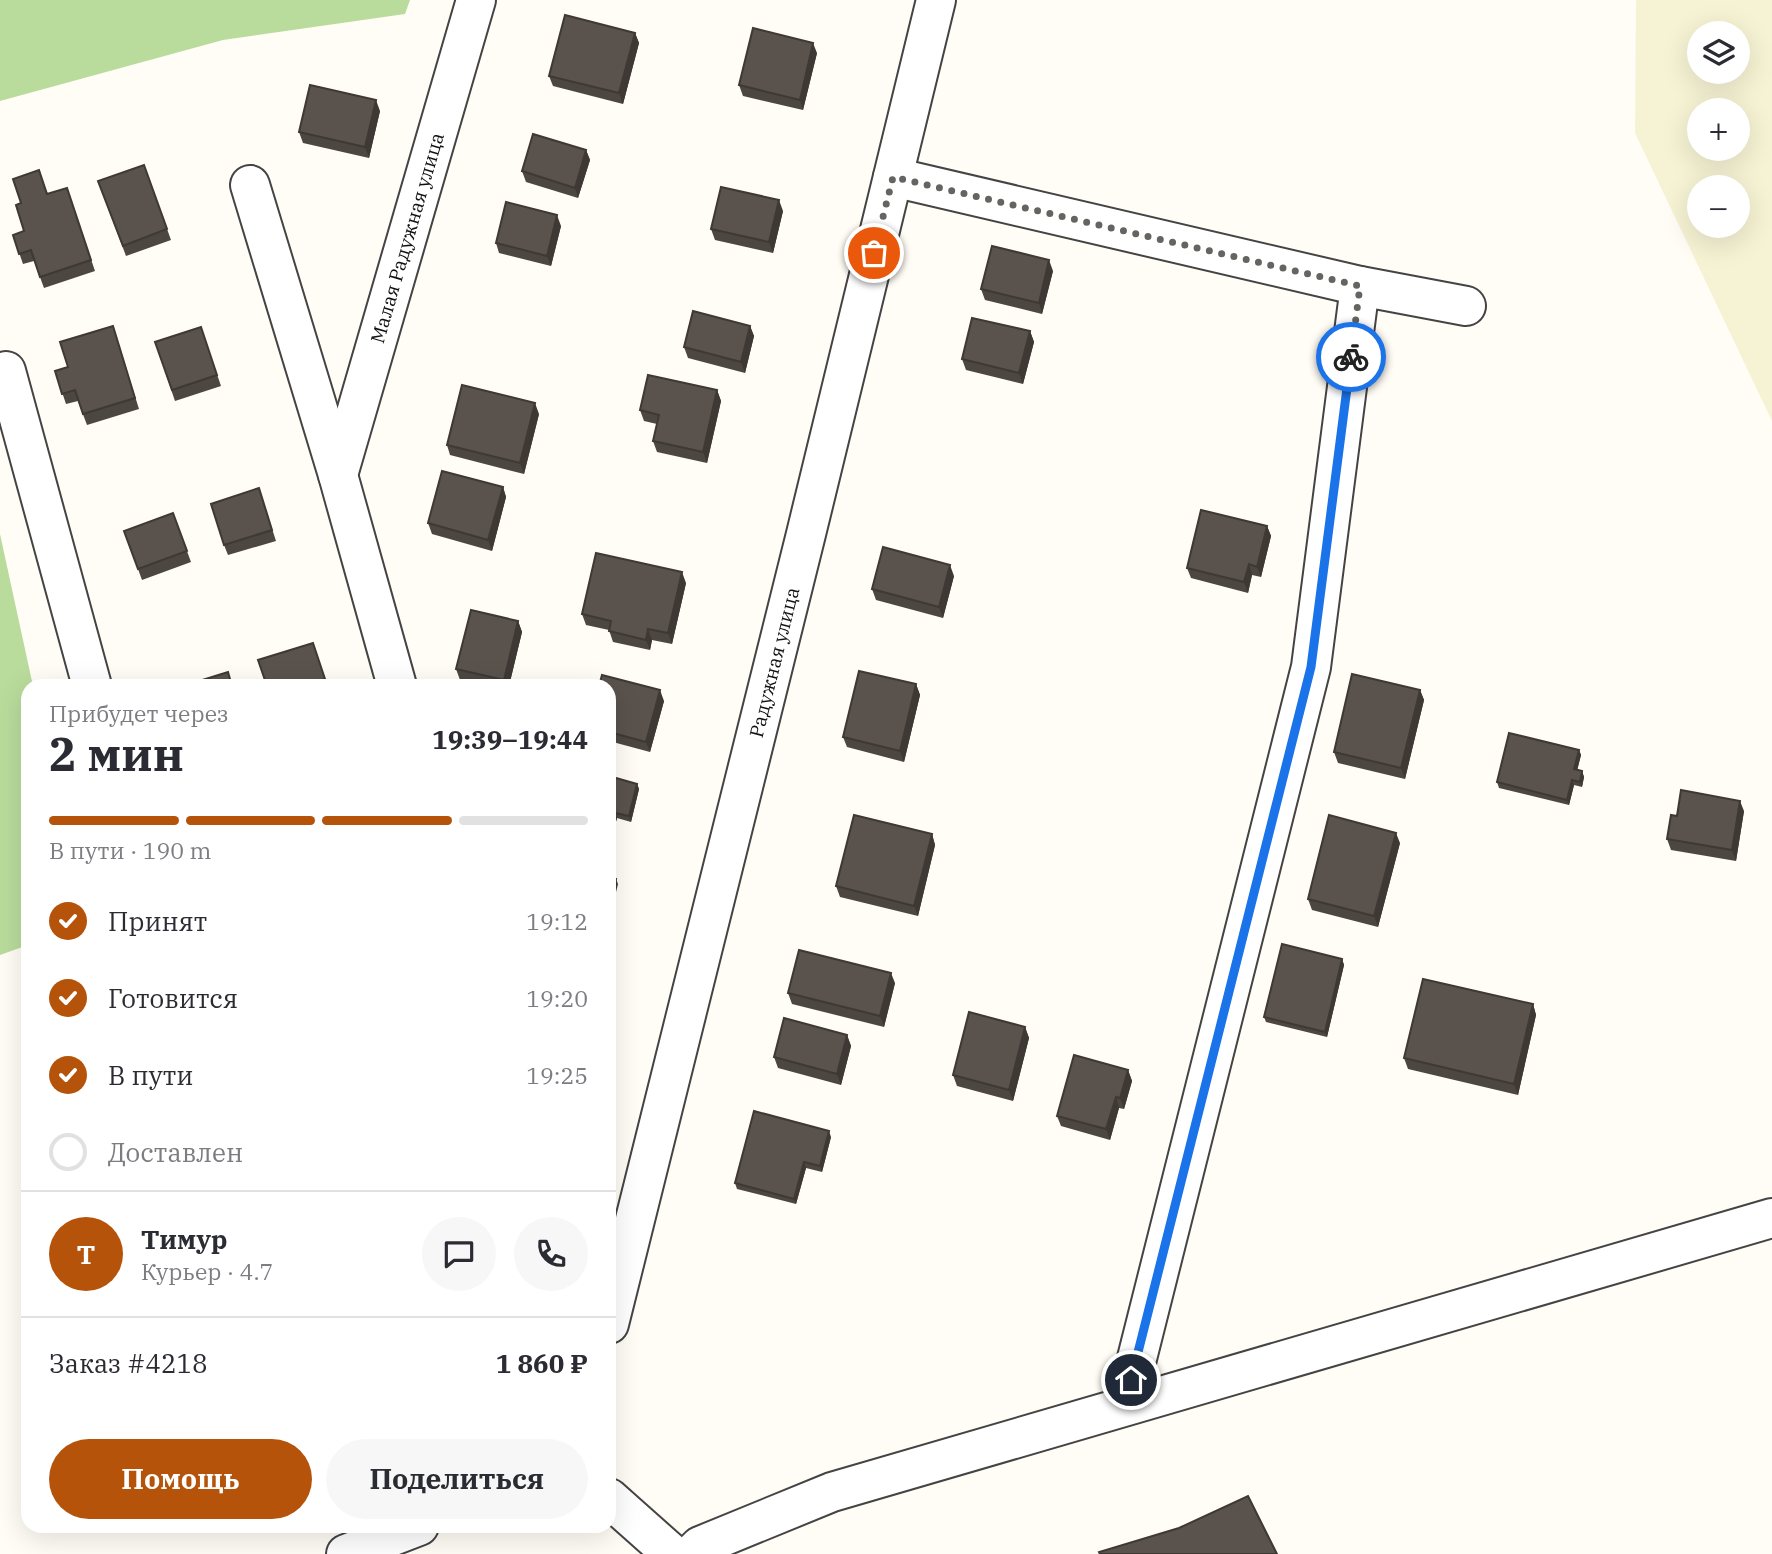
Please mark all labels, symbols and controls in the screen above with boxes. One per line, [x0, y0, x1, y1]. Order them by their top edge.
map controls [1687, 21, 1750, 238]
button: layers [1687, 21, 1750, 84]
button: + [1687, 98, 1750, 161]
street label: Малая Радужная улица [365, 130, 449, 346]
button: − [1687, 175, 1750, 238]
pin [844, 223, 904, 283]
icon: bag [855, 234, 893, 272]
courier [1316, 322, 1386, 392]
icon: bike [1332, 338, 1370, 376]
street label: Радужная улица [744, 585, 804, 740]
text: Прибудет через [49, 698, 229, 728]
text: 19:39–19:44 [432, 722, 588, 756]
text: 2 мин [49, 724, 184, 784]
text: В пути · 190 m [49, 835, 211, 865]
icon: check [49, 902, 87, 940]
text: Принят [108, 904, 207, 938]
text: 19:12 [526, 906, 588, 936]
icon: check [49, 979, 87, 1017]
text: Готовится [108, 981, 238, 1015]
text: 19:20 [526, 983, 588, 1013]
icon: check [49, 1056, 87, 1094]
text: В пути [108, 1058, 193, 1092]
text: 19:25 [526, 1060, 588, 1090]
text: Доставлен [108, 1135, 243, 1169]
button: chat [422, 1217, 496, 1291]
button: phone [514, 1217, 588, 1291]
text: Тимур [141, 1222, 228, 1256]
text: Т [77, 1237, 95, 1271]
text: Курьер · 4.7 [141, 1256, 273, 1286]
text: Заказ #4218 [49, 1346, 208, 1380]
text: 1 860 ₽ [496, 1346, 588, 1380]
pin [1101, 1350, 1161, 1410]
icon: home [1112, 1361, 1150, 1399]
button: Помощь [49, 1439, 312, 1519]
button: Поделиться [326, 1439, 588, 1519]

